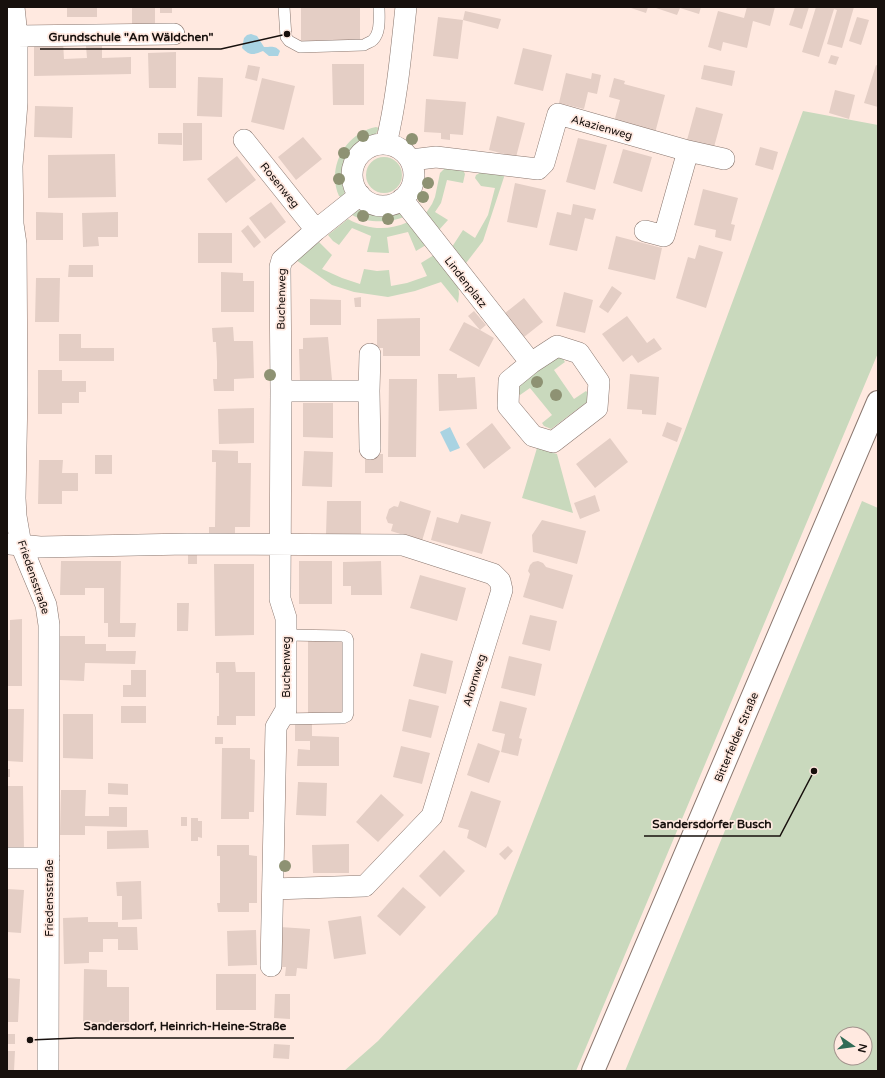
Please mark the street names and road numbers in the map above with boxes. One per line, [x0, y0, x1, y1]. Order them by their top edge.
street label: Akazienweg [570, 113, 634, 142]
street label: Rosenweg [257, 160, 302, 211]
street label: Lindenplatz [442, 254, 490, 311]
street label: Buchenweg [274, 268, 289, 330]
street label: Friedensstraße [15, 538, 52, 616]
street label: Buchenweg [280, 636, 293, 698]
street label: Ahornweg [460, 652, 489, 708]
street label: Bitterfelder Straße [712, 690, 761, 784]
street label: Friedensstraße [43, 859, 56, 937]

